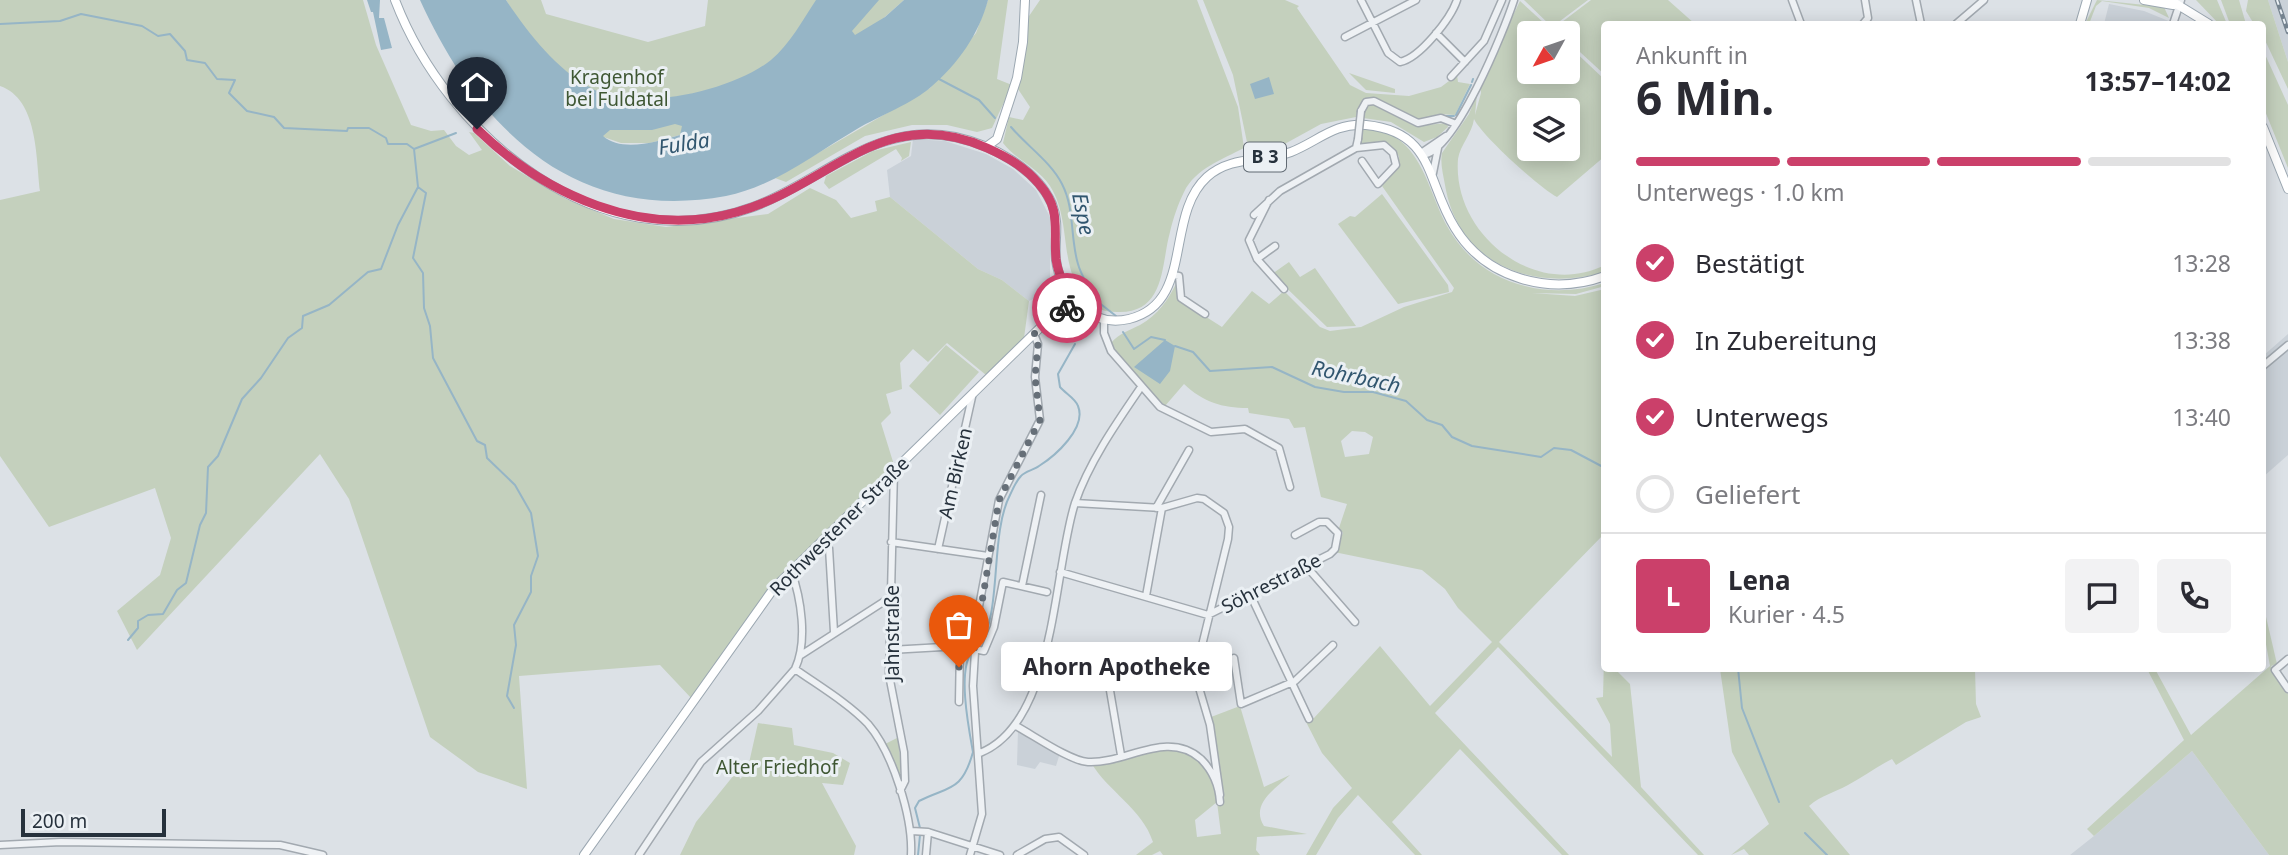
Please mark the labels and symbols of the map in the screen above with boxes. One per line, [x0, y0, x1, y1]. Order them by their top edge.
north arrow [1517, 21, 1580, 84]
pin [447, 57, 507, 129]
park label: Kragenhof bei Fuldatal [565, 64, 669, 112]
water label: Fulda [656, 125, 712, 161]
road number: B 3 [1244, 142, 1286, 172]
water label: Espe [1066, 190, 1102, 237]
courier [1032, 273, 1102, 343]
water label: Rohrbach [1309, 353, 1403, 399]
street label: Am Birken [932, 425, 978, 521]
street label: Rothwestener Straße [763, 450, 915, 602]
street label: Söhrestraße [1217, 547, 1325, 619]
street label: Jahnstraße [879, 585, 905, 683]
pin [929, 595, 989, 667]
callout: Ahorn Apotheke [1001, 642, 1232, 692]
park label: Alter Friedhof [716, 754, 840, 780]
scale bar [21, 806, 166, 838]

